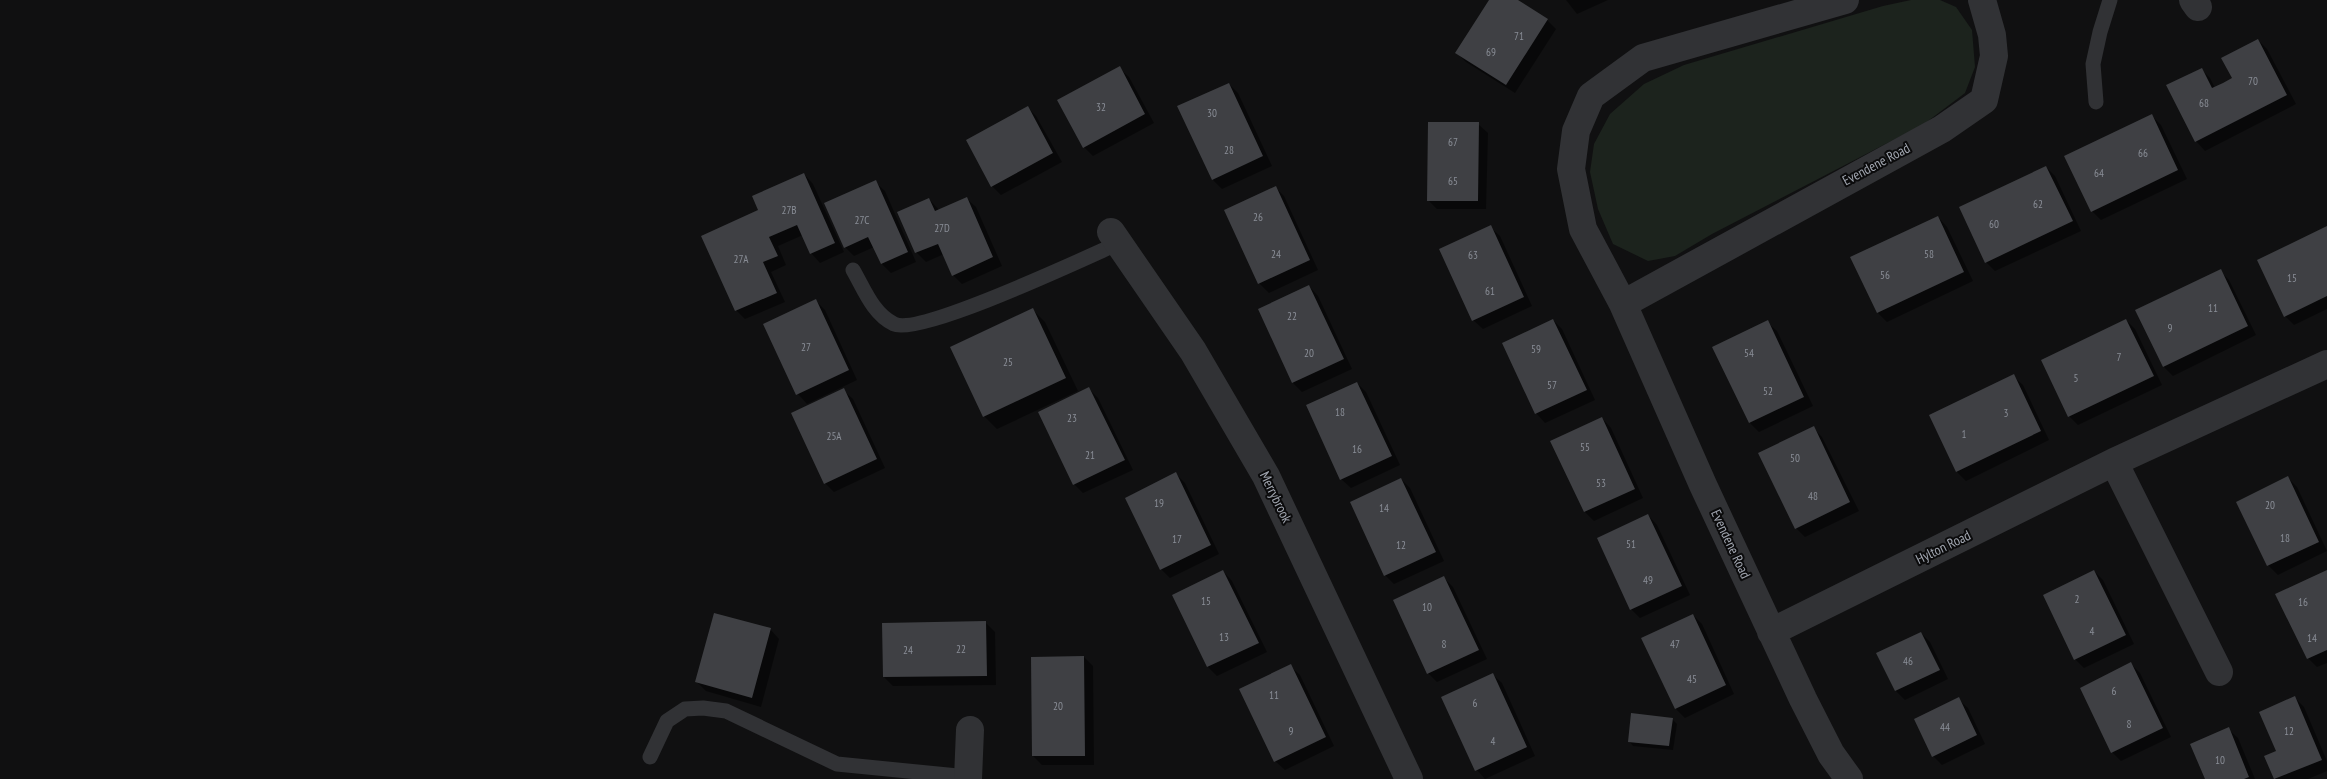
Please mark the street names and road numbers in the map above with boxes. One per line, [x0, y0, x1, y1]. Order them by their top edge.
street label: Evendene Road [1839, 139, 1913, 189]
street label: Merrybrook [1256, 468, 1296, 526]
street label: Evendene Road [1707, 507, 1755, 581]
street label: Hylton Road [1913, 526, 1973, 568]

